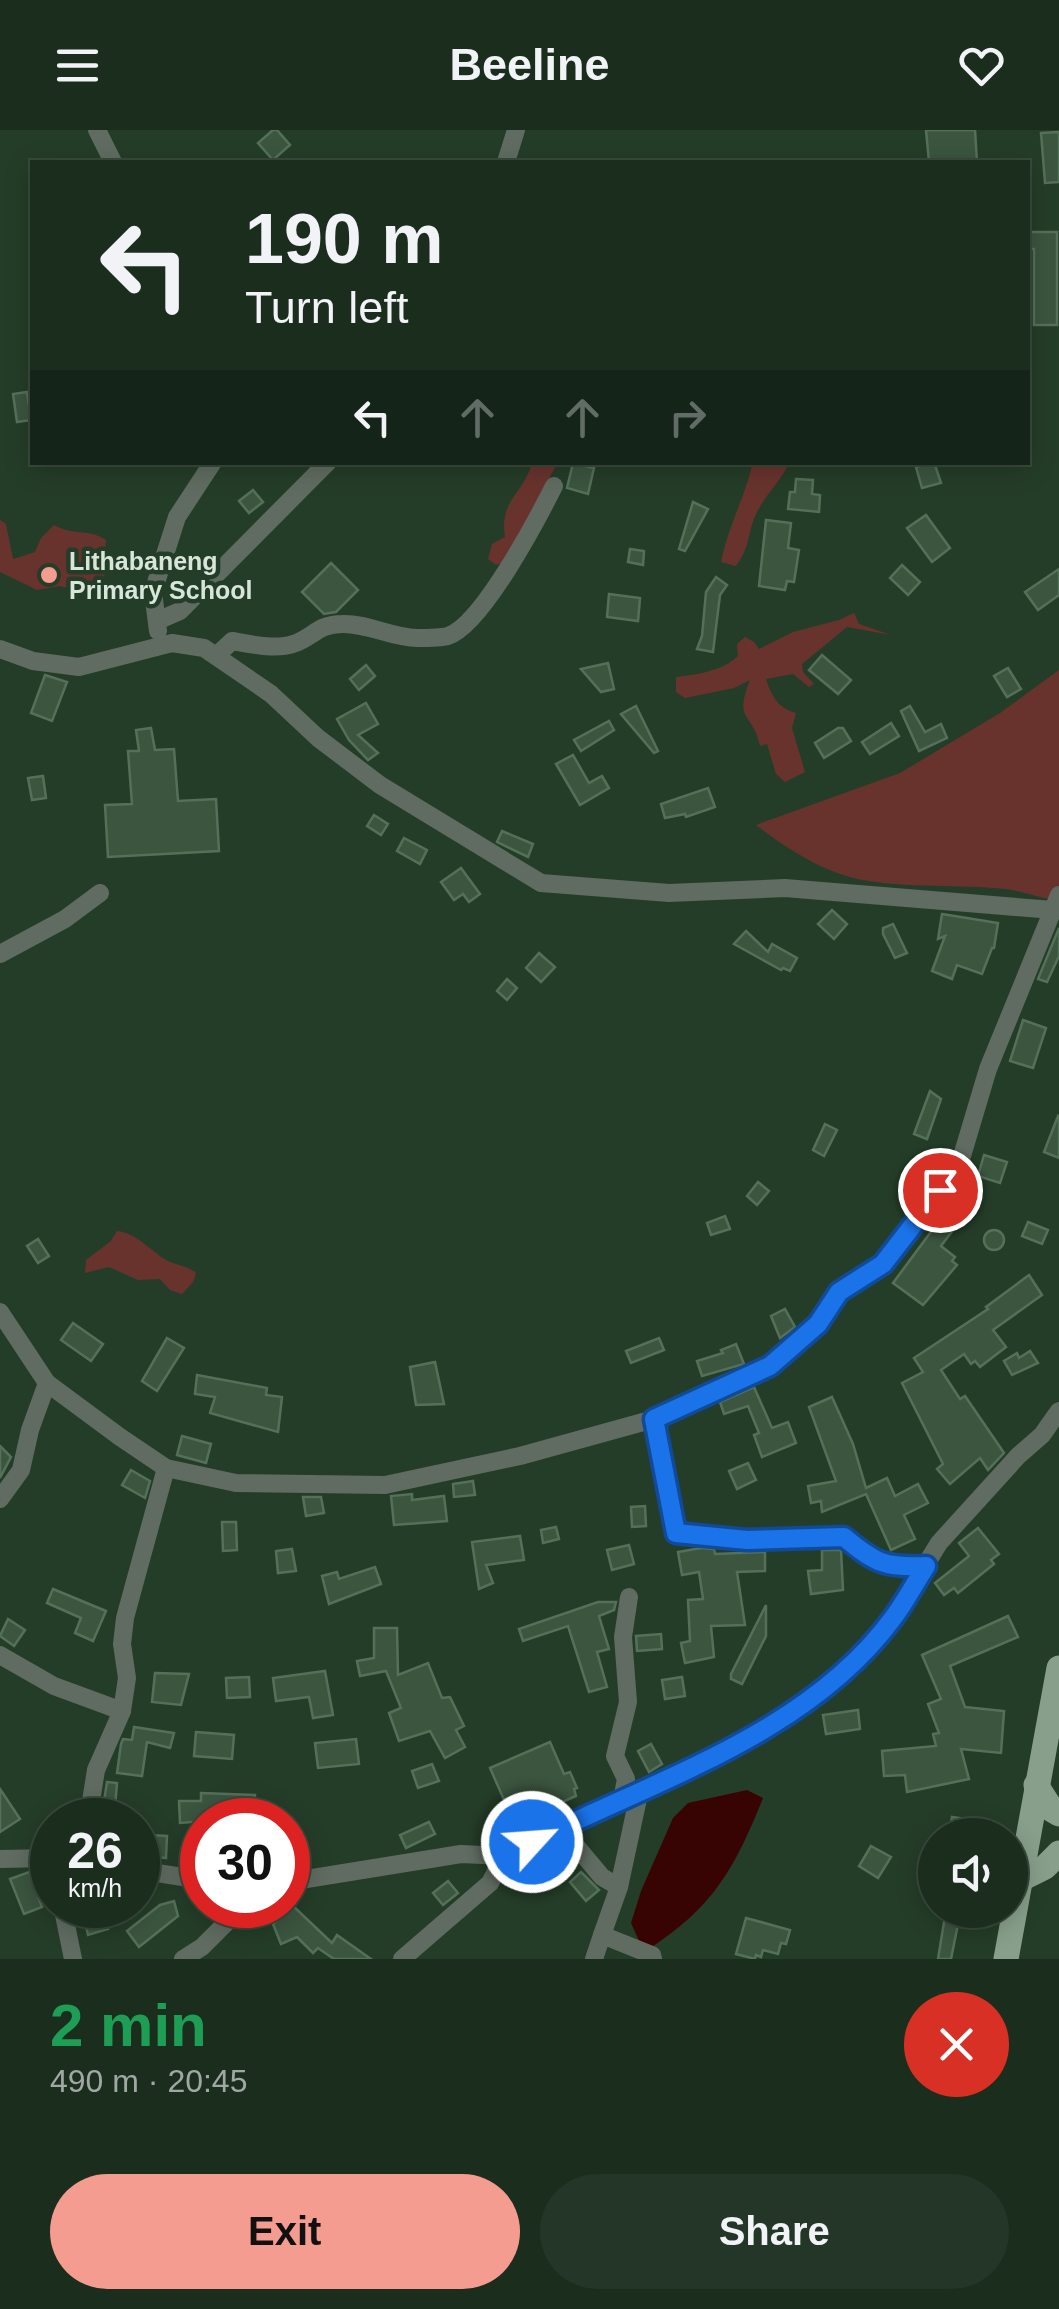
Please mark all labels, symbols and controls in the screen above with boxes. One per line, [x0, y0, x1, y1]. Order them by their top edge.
icon: menu [50, 38, 105, 93]
icon: heart [954, 38, 1009, 93]
text: Beeline [449, 39, 610, 90]
icon: left [80, 200, 210, 330]
text: 190 m [245, 200, 443, 278]
text: Turn left [245, 282, 408, 333]
icon: left [345, 390, 400, 445]
icon: ahead [450, 390, 505, 445]
icon: ahead [555, 390, 610, 445]
icon: right [660, 390, 715, 445]
place label: Lithabaneng Primary School [69, 547, 252, 604]
marker: Lithabaneng Primary School [38, 564, 60, 586]
pin [898, 1148, 983, 1233]
icon: arrive [913, 1163, 968, 1218]
position arrow [480, 1790, 584, 1894]
speed limit sign: 30 [180, 1798, 310, 1928]
map controls [918, 1818, 1028, 1928]
button: sound [918, 1818, 1028, 1928]
text: 26 [67, 1823, 123, 1879]
text: km/h [68, 1874, 122, 1902]
text: 2 min [50, 1992, 207, 2059]
button: close [904, 1992, 1009, 2097]
text: 490 m · 20:45 [50, 2063, 247, 2099]
button: Exit [50, 2174, 520, 2289]
button: Share [540, 2174, 1009, 2289]

